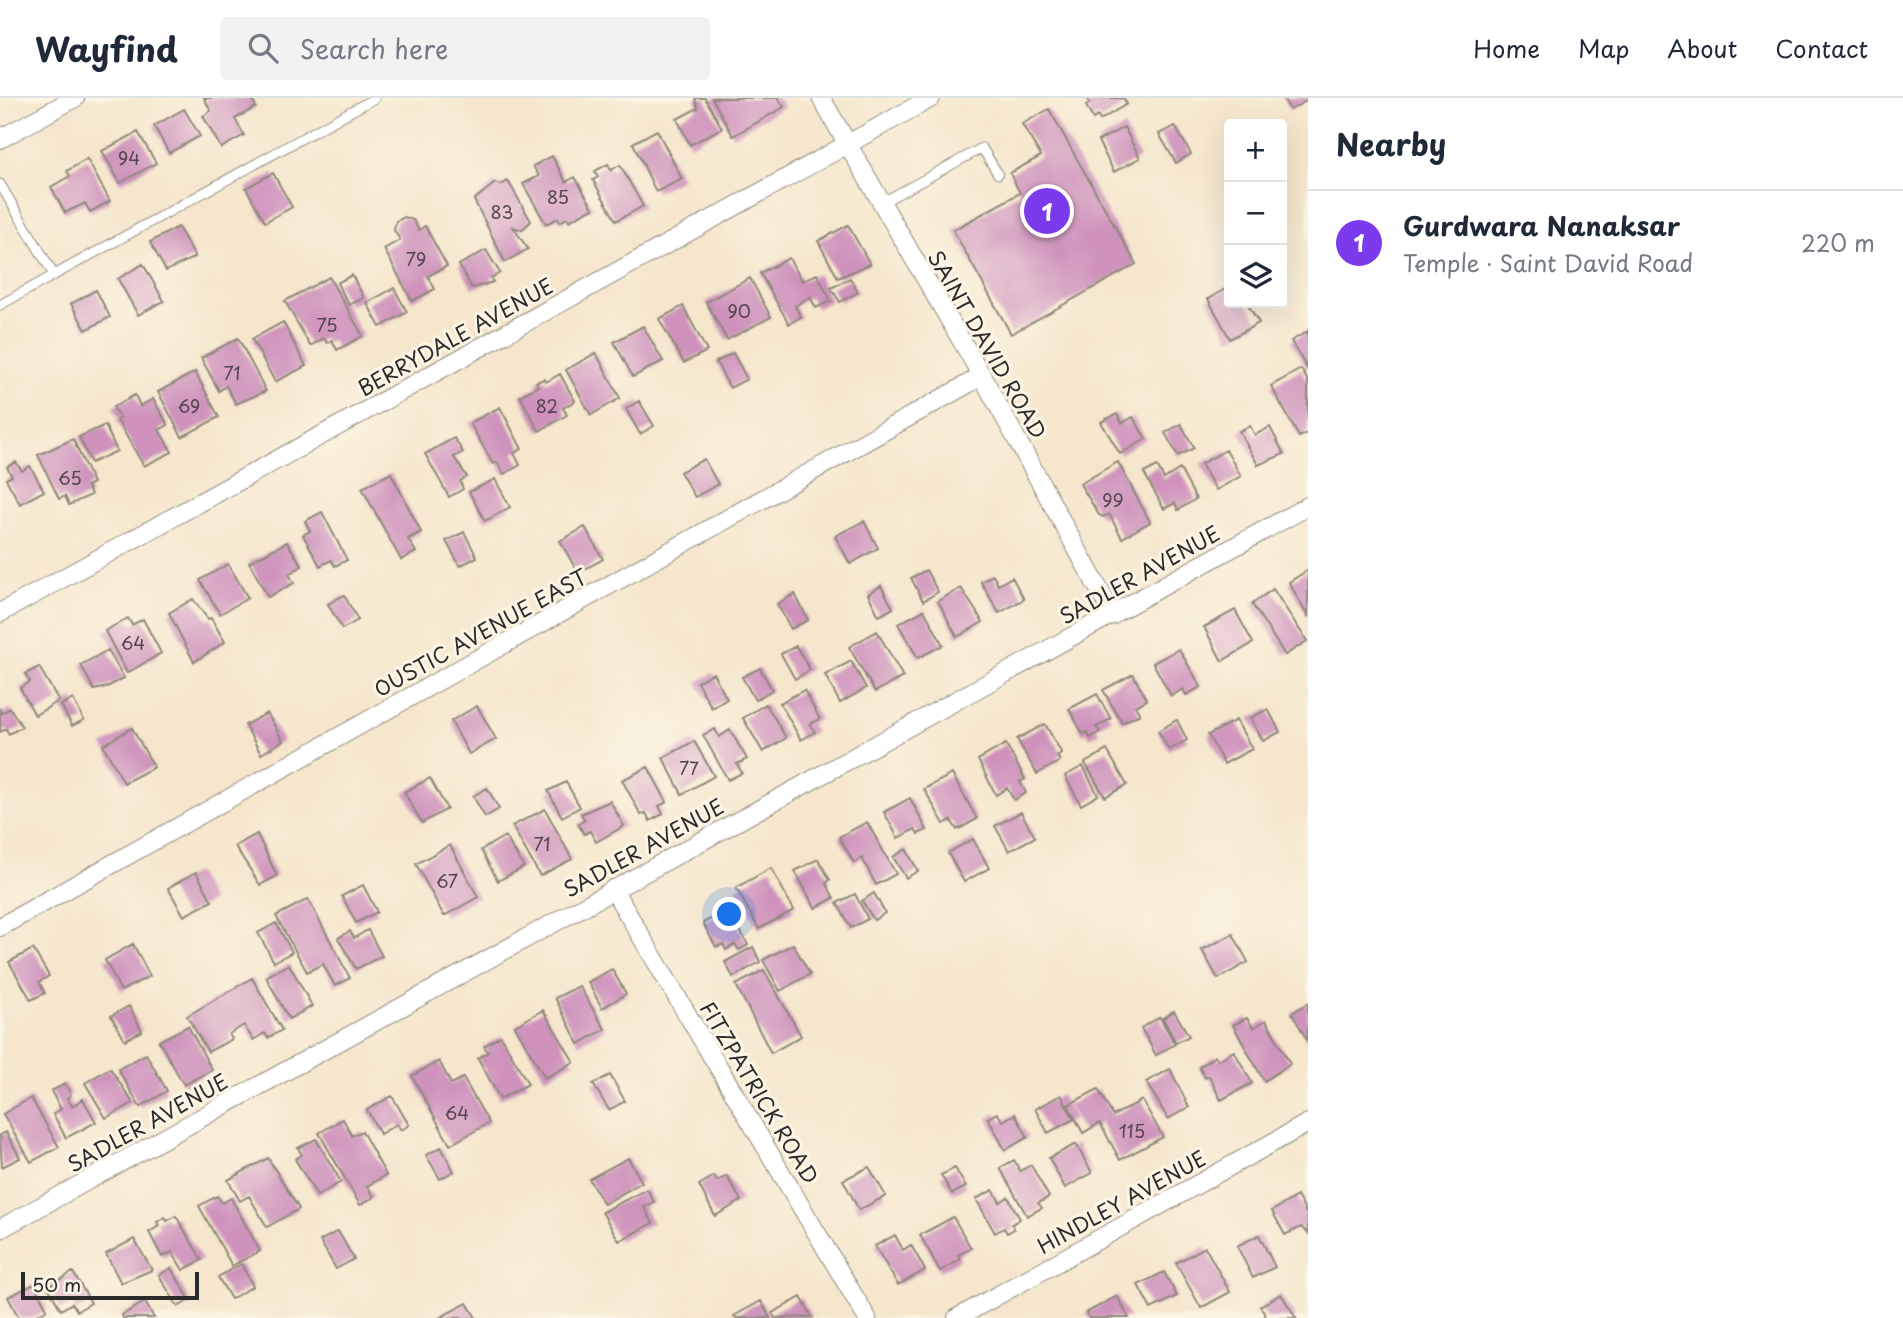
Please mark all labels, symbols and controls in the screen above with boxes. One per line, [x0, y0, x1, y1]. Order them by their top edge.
search box [220, 17, 710, 80]
text: Wayfind [35, 23, 178, 73]
icon: search [244, 29, 282, 67]
text: Search here [300, 29, 448, 68]
text: Home [1473, 30, 1540, 66]
text: Map [1578, 30, 1629, 66]
text: About [1667, 30, 1737, 66]
text: Contact [1775, 30, 1868, 66]
map controls [1224, 119, 1287, 308]
button: + [1224, 119, 1287, 182]
text: Nearby [1336, 121, 1446, 166]
house number: 94 [118, 144, 140, 171]
button: − [1224, 182, 1287, 245]
house number: 85 [547, 183, 569, 210]
pin: 1 [1024, 185, 1070, 237]
house number: 83 [491, 198, 513, 225]
text: Gurdwara Nanaksar [1403, 206, 1680, 245]
text: 1 [1354, 225, 1365, 260]
text: 220 m [1801, 225, 1875, 260]
street label: SAINT DAVID ROAD [921, 244, 1055, 444]
house number: 79 [406, 245, 426, 272]
button: layers [1224, 245, 1287, 308]
text: Temple · Saint David Road [1403, 245, 1693, 280]
street label: BERRYDALE AVENUE [351, 269, 559, 403]
house number: 90 [727, 297, 751, 324]
house number: 75 [317, 311, 338, 338]
house number: 71 [224, 359, 240, 386]
house number: 69 [178, 392, 200, 419]
house number: 82 [536, 392, 558, 419]
house number: 65 [58, 464, 82, 491]
house number: 99 [1102, 486, 1124, 513]
street label: SADLER AVENUE [1053, 517, 1225, 631]
street label: OUSTIC AVENUE EAST [367, 560, 593, 704]
house number: 64 [121, 629, 145, 656]
house number: 77 [679, 754, 699, 781]
street label: SADLER AVENUE [557, 790, 729, 904]
house number: 71 [534, 830, 550, 857]
house number: 67 [436, 867, 458, 894]
your location [712, 897, 746, 931]
street label: FITZPATRICK ROAD [693, 995, 827, 1189]
street label: SADLER AVENUE [61, 1065, 233, 1179]
house number: 64 [445, 1099, 469, 1126]
house number: 115 [1119, 1117, 1145, 1144]
street label: HINDLEY AVENUE [1031, 1141, 1211, 1261]
scale bar [21, 1269, 200, 1301]
text: 50 m [32, 1270, 81, 1298]

